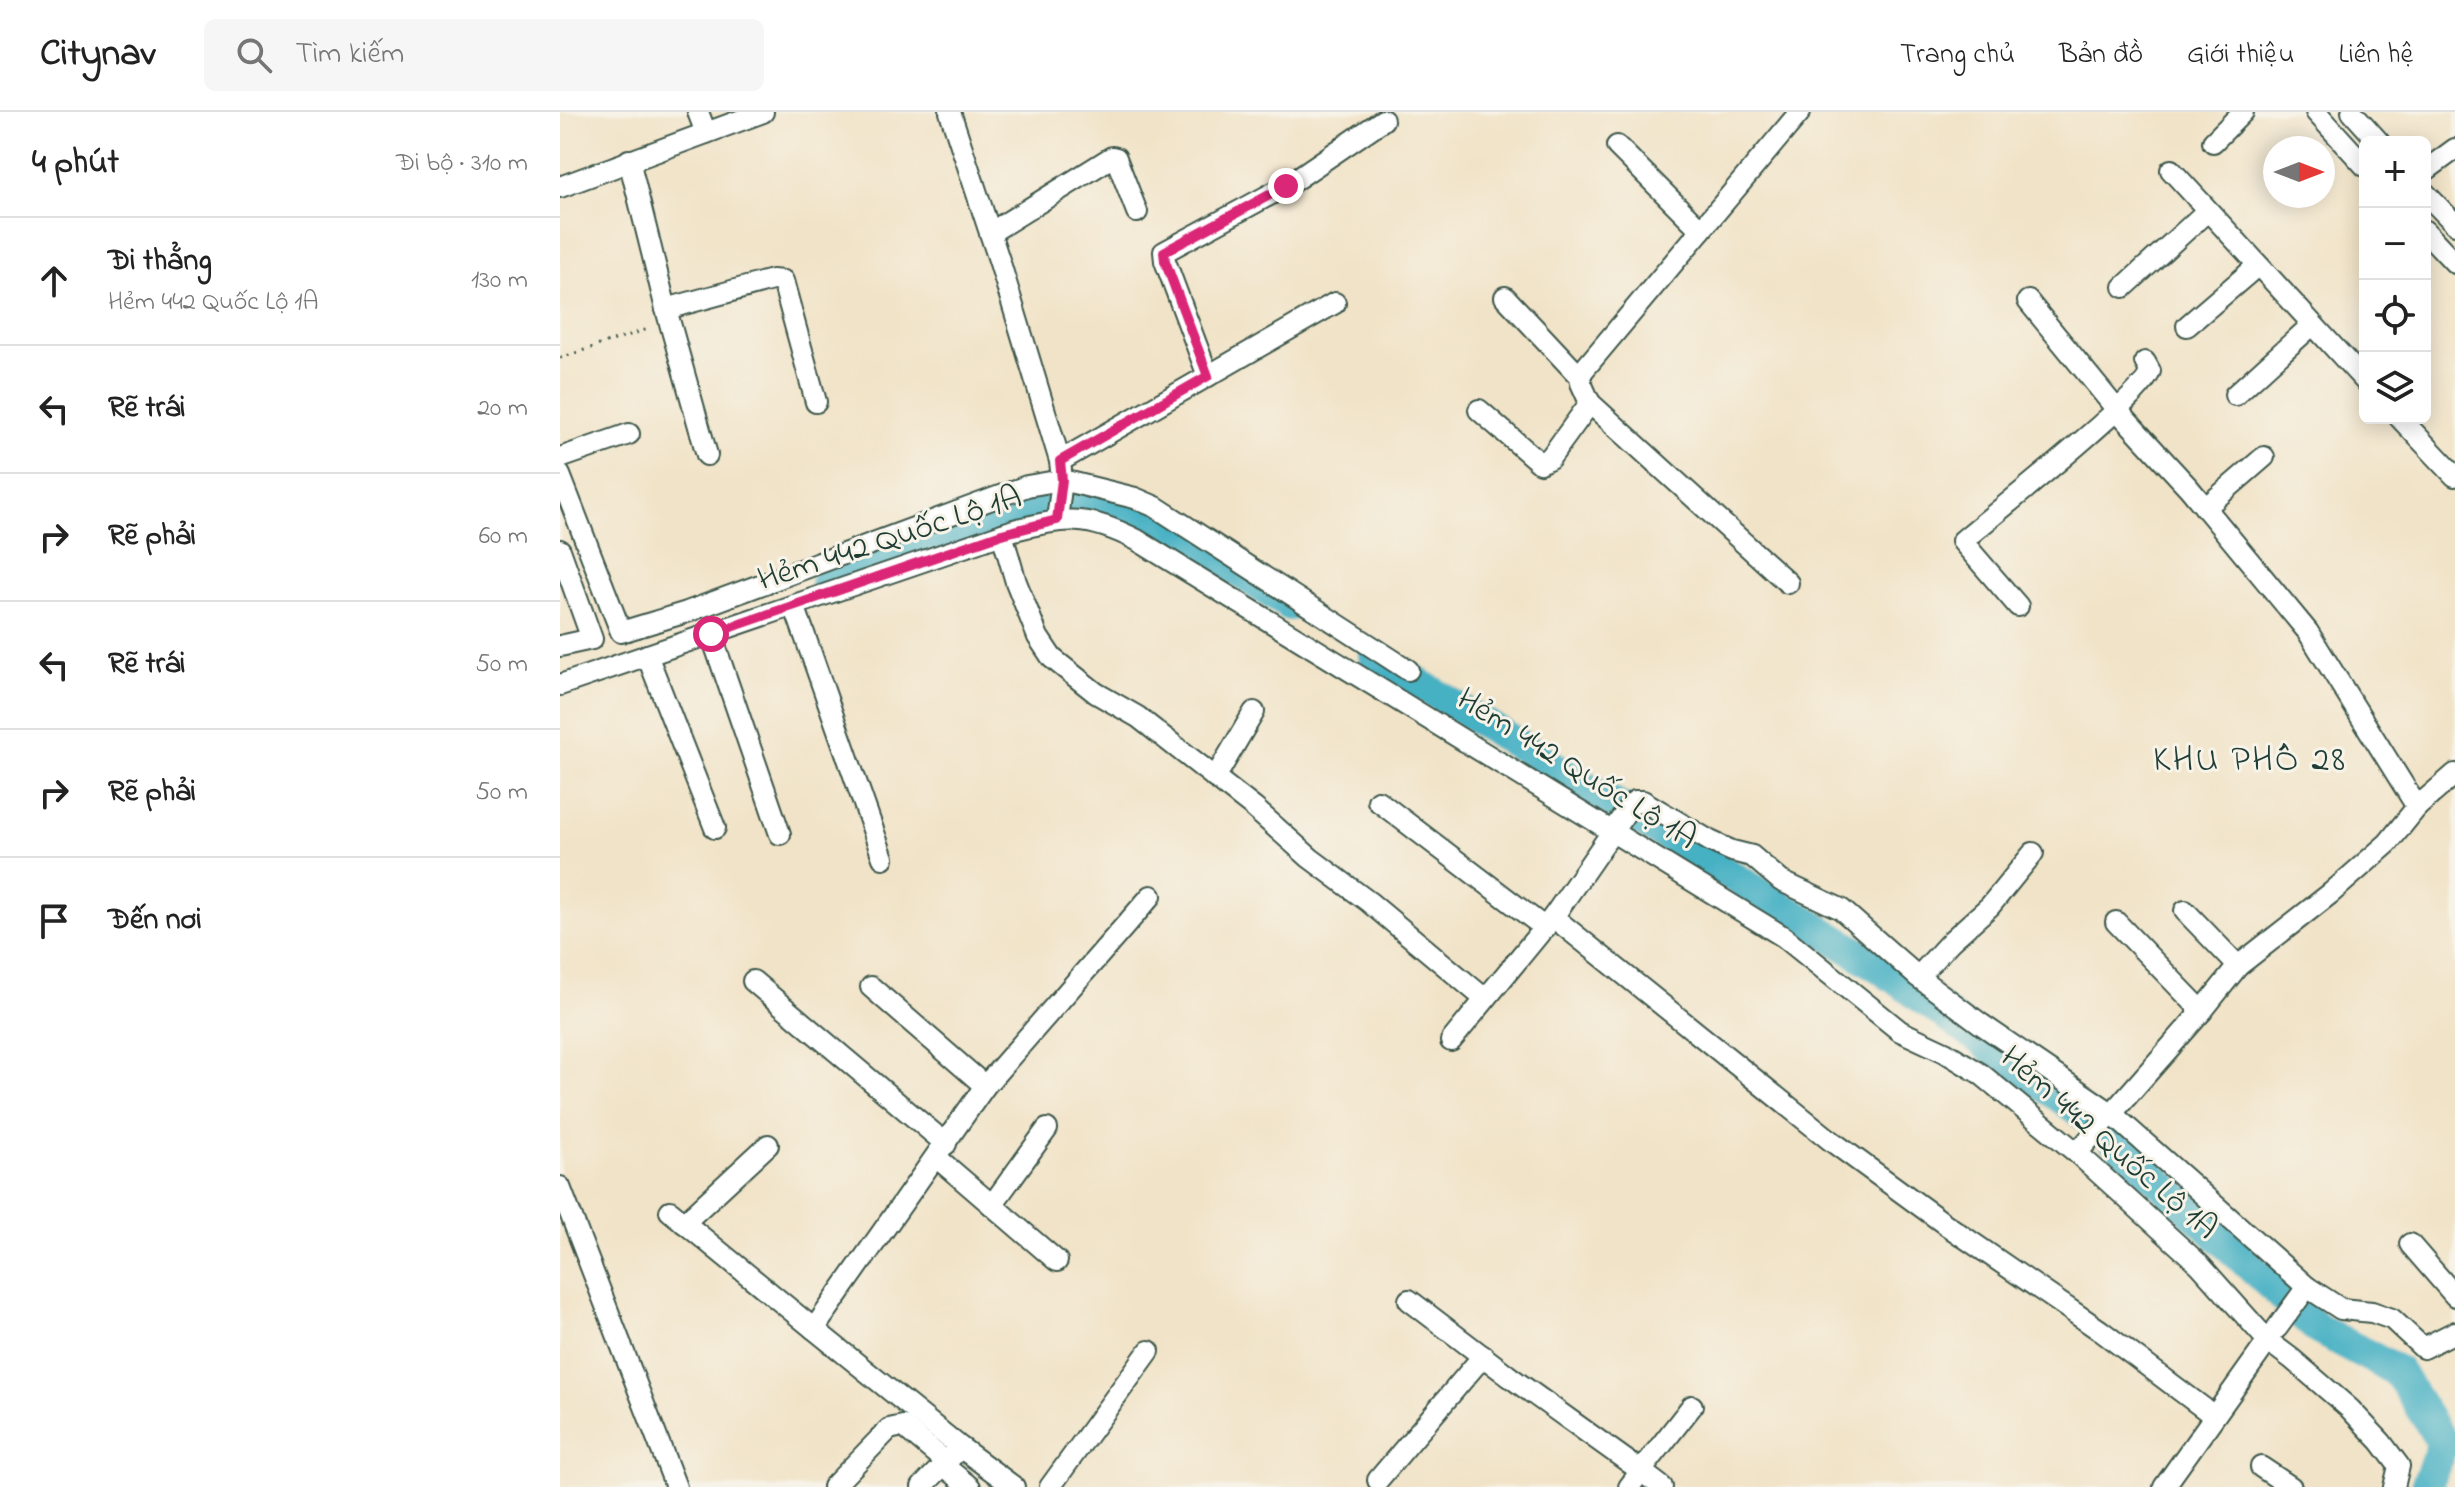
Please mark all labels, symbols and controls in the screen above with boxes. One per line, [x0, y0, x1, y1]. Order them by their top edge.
search box [204, 19, 764, 91]
text: Citynav [40, 27, 156, 83]
icon: search [232, 33, 276, 77]
text: Tìm kiếm [296, 33, 404, 77]
text: Trang chủ [1900, 35, 2015, 76]
text: Bản đồ [2059, 35, 2143, 76]
text: Giới thiệu [2187, 35, 2294, 76]
text: Liên hệ [2338, 35, 2415, 76]
north arrow [2263, 136, 2335, 208]
map controls [2359, 136, 2431, 424]
button: + [2359, 136, 2431, 208]
text: 4 phút [32, 139, 119, 189]
text: Đi bộ · 310 m [396, 145, 528, 183]
route end [1268, 168, 1304, 204]
button: − [2359, 208, 2431, 280]
text: Đi thẳng [108, 240, 212, 284]
icon: ahead [32, 259, 76, 303]
text: 130 m [471, 262, 528, 300]
button: locate [2359, 280, 2431, 352]
text: Hẻm 442 Quốc Lộ 1A [108, 284, 318, 322]
button: layers [2359, 352, 2431, 424]
icon: left [32, 387, 76, 431]
text: Rẽ trái [108, 387, 186, 431]
text: 20 m [477, 390, 528, 428]
street label: Hẻm 442 Quốc Lộ 1A [751, 474, 1029, 606]
icon: right [32, 515, 76, 559]
text: Rẽ phải [108, 515, 196, 559]
text: 60 m [479, 518, 528, 556]
route start [693, 616, 729, 652]
icon: left [32, 643, 76, 687]
text: Rẽ trái [108, 643, 186, 687]
text: 50 m [475, 646, 528, 684]
street label: Hẻm 442 Quốc Lộ 1A [1446, 676, 1706, 864]
district label: KHU PHỐ 28 [2153, 735, 2347, 788]
icon: right [32, 771, 76, 815]
text: Rẽ phải [108, 771, 196, 815]
text: 50 m [475, 774, 528, 812]
icon: arrive [32, 899, 76, 943]
text: Đến nơi [108, 899, 202, 943]
street label: Hẻm 442 Quốc Lộ 1A [1988, 1035, 2228, 1253]

